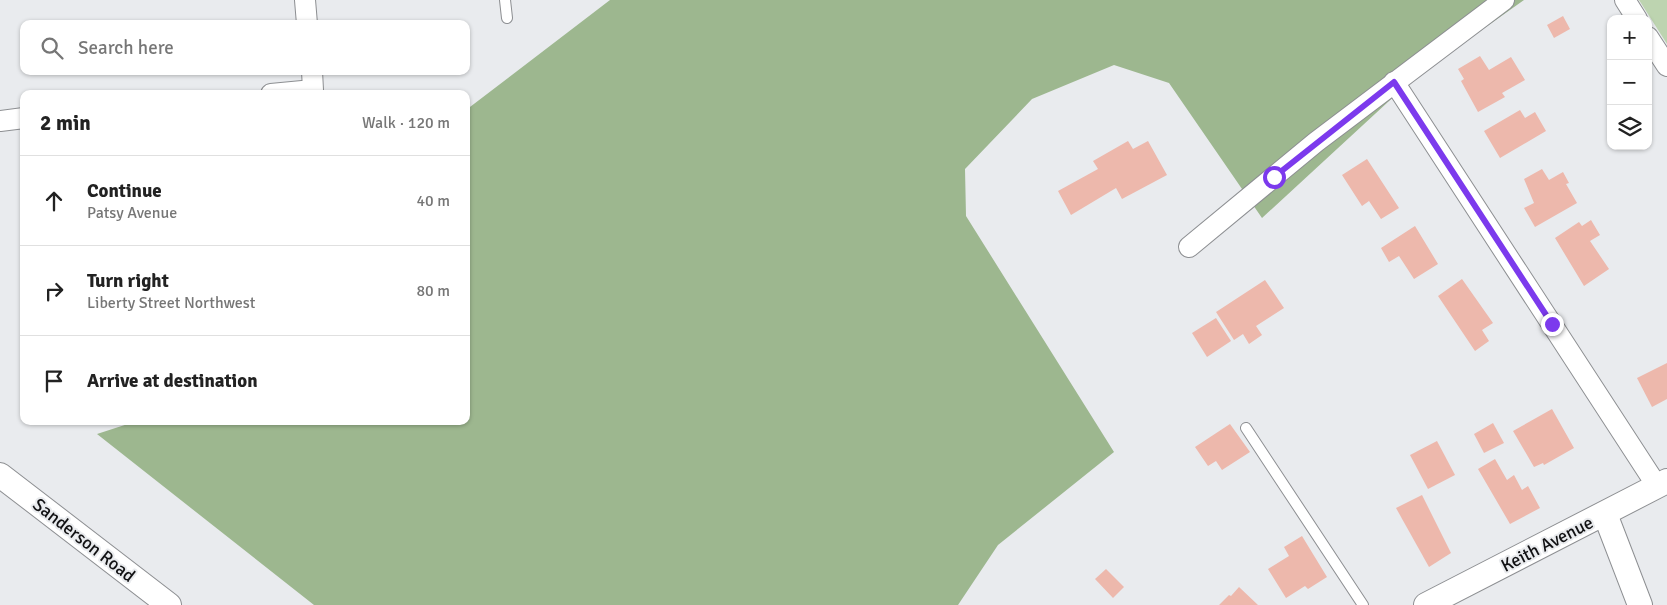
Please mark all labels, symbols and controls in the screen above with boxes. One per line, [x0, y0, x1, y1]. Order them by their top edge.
map controls [1607, 15, 1652, 150]
button: + [1607, 15, 1652, 60]
search box [20, 20, 470, 75]
icon: search [38, 34, 66, 62]
text: Search here [78, 36, 174, 60]
button: − [1607, 60, 1652, 105]
button: layers [1607, 105, 1652, 150]
text: 2 min [40, 110, 91, 136]
text: Walk · 120 m [362, 113, 450, 133]
route start [1263, 166, 1286, 189]
text: Continue [87, 179, 162, 203]
icon: ahead [40, 187, 68, 215]
text: 40 m [416, 191, 450, 211]
text: Patsy Avenue [87, 203, 177, 223]
text: Turn right [87, 269, 169, 293]
icon: right [40, 277, 68, 305]
text: 80 m [416, 281, 450, 301]
text: Liberty Street Northwest [87, 293, 255, 313]
route end [1541, 313, 1564, 336]
icon: arrive [40, 367, 68, 395]
text: Arrive at destination [87, 369, 258, 393]
street label: Sanderson Road [29, 493, 139, 587]
street label: Keith Avenue [1497, 511, 1597, 577]

